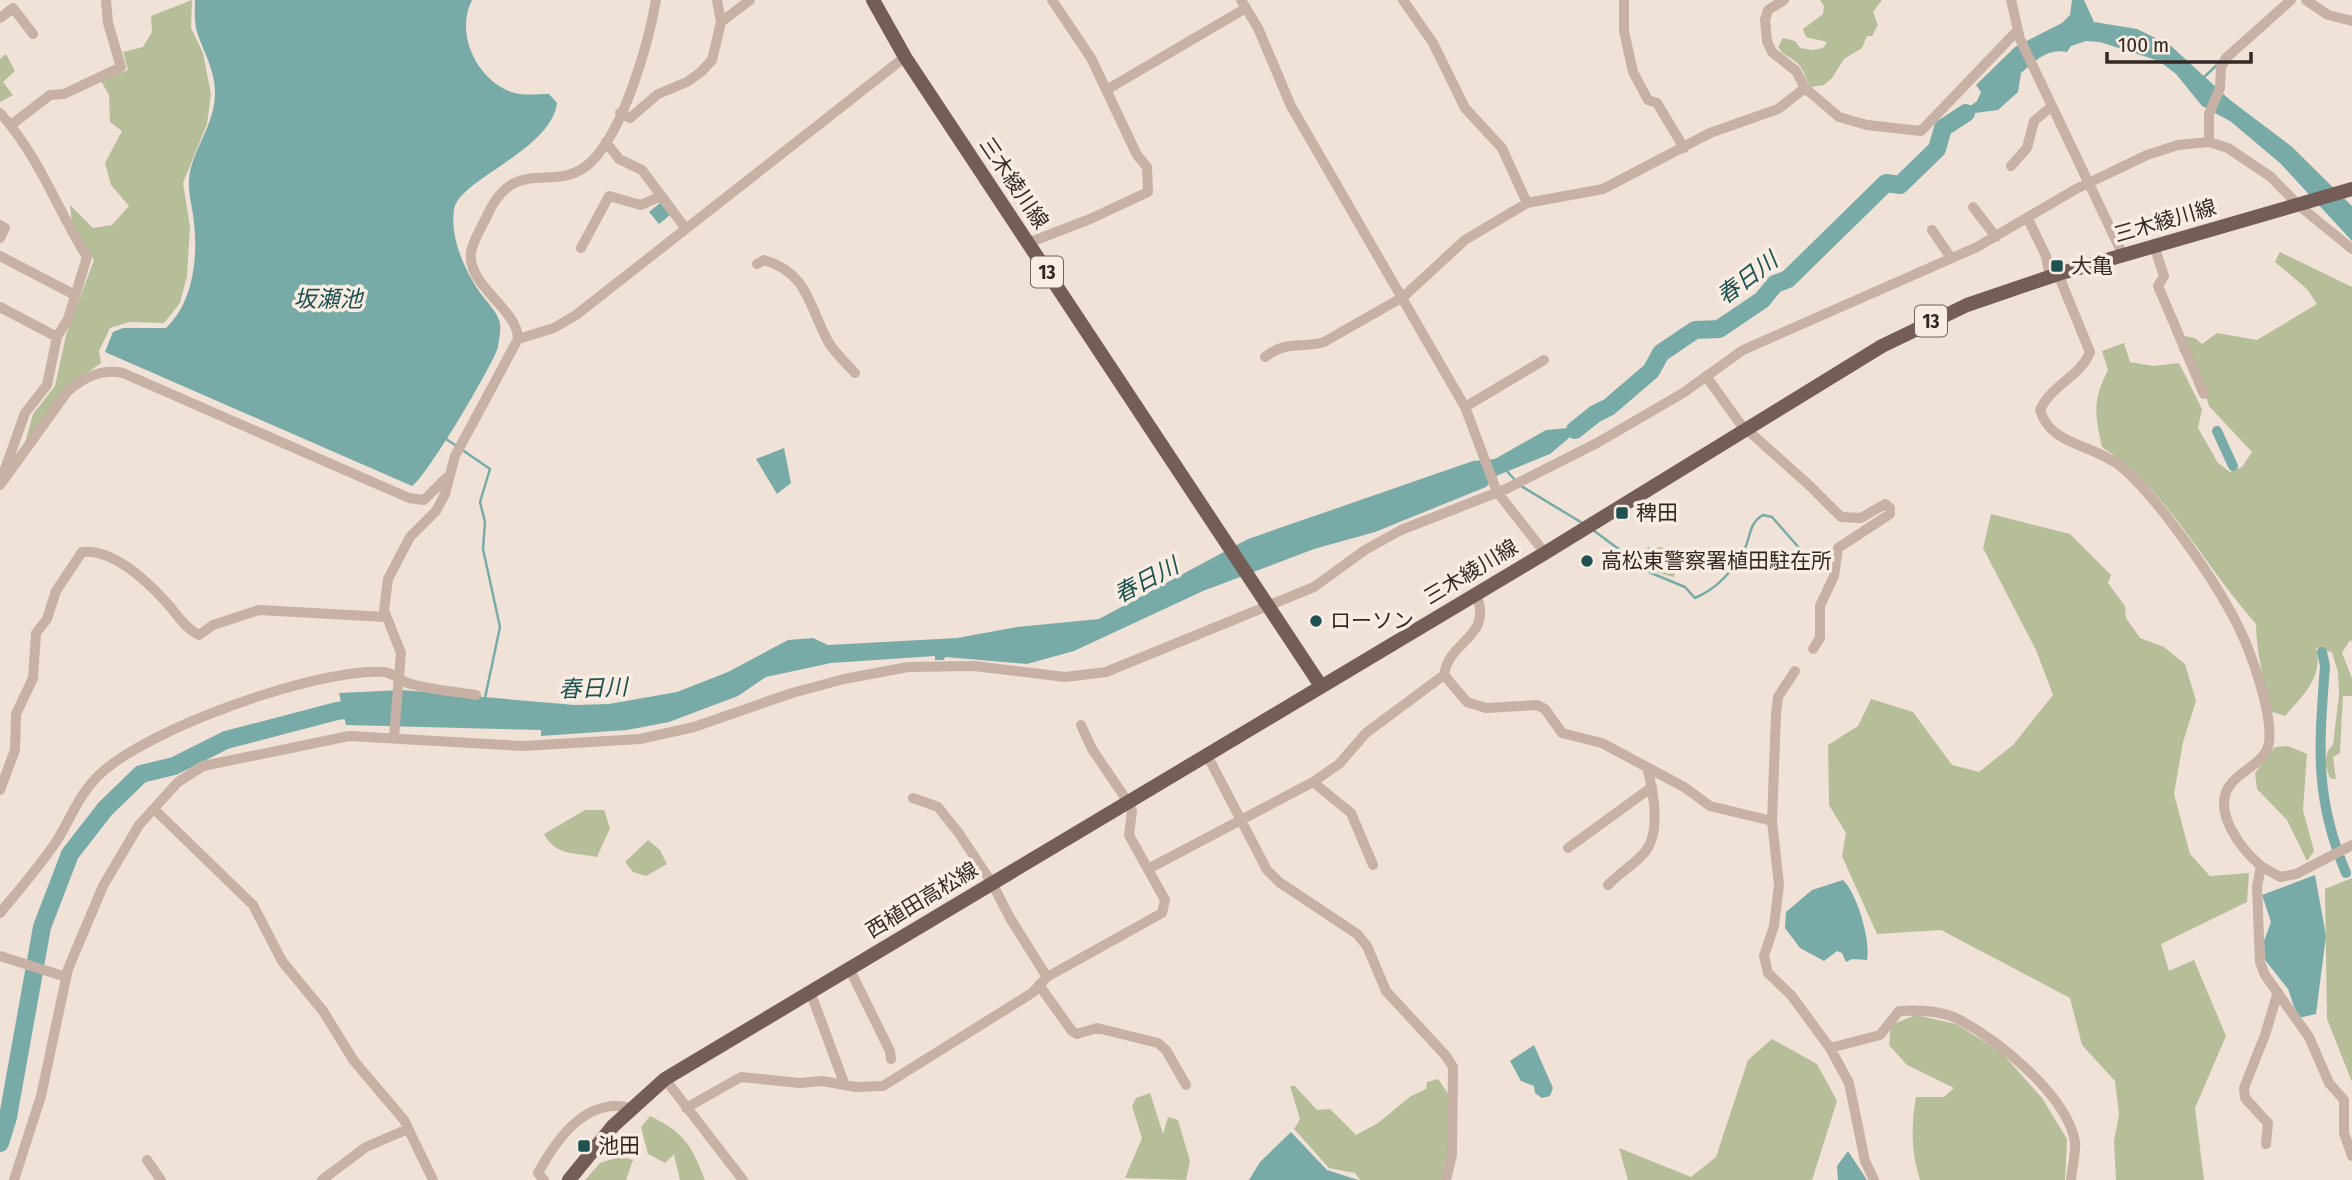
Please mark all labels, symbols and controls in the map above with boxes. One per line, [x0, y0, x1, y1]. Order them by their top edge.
scale bar [2107, 21, 2250, 65]
text: 100 m [2118, 32, 2169, 58]
street label: 三木綾川線 [974, 132, 1054, 234]
street label: 三木綾川線 [2111, 194, 2219, 248]
water label: 春日川 [1711, 244, 1785, 310]
place label: 大亀 [2071, 253, 2113, 279]
road number: 13 [1031, 256, 1063, 288]
marker: 大亀 [2049, 258, 2065, 274]
water label: 坂瀬池 [294, 285, 365, 313]
road number: 13 [1915, 306, 1947, 336]
place label: 稗田 [1636, 500, 1678, 526]
marker: 稗田 [1614, 505, 1630, 521]
street label: 三木綾川線 [1419, 534, 1523, 610]
place label: 高松東警察署植田駐在所 [1601, 548, 1832, 574]
water label: 春日川 [1109, 550, 1186, 609]
marker: 高松東警察署植田駐在所 [1579, 553, 1595, 569]
place label: ローソン [1330, 608, 1414, 634]
marker: ローソン [1308, 613, 1324, 629]
water label: 春日川 [558, 673, 631, 703]
street label: 西植田高松線 [861, 856, 983, 944]
place label: 池田 [598, 1133, 640, 1159]
marker: 池田 [576, 1138, 592, 1154]

